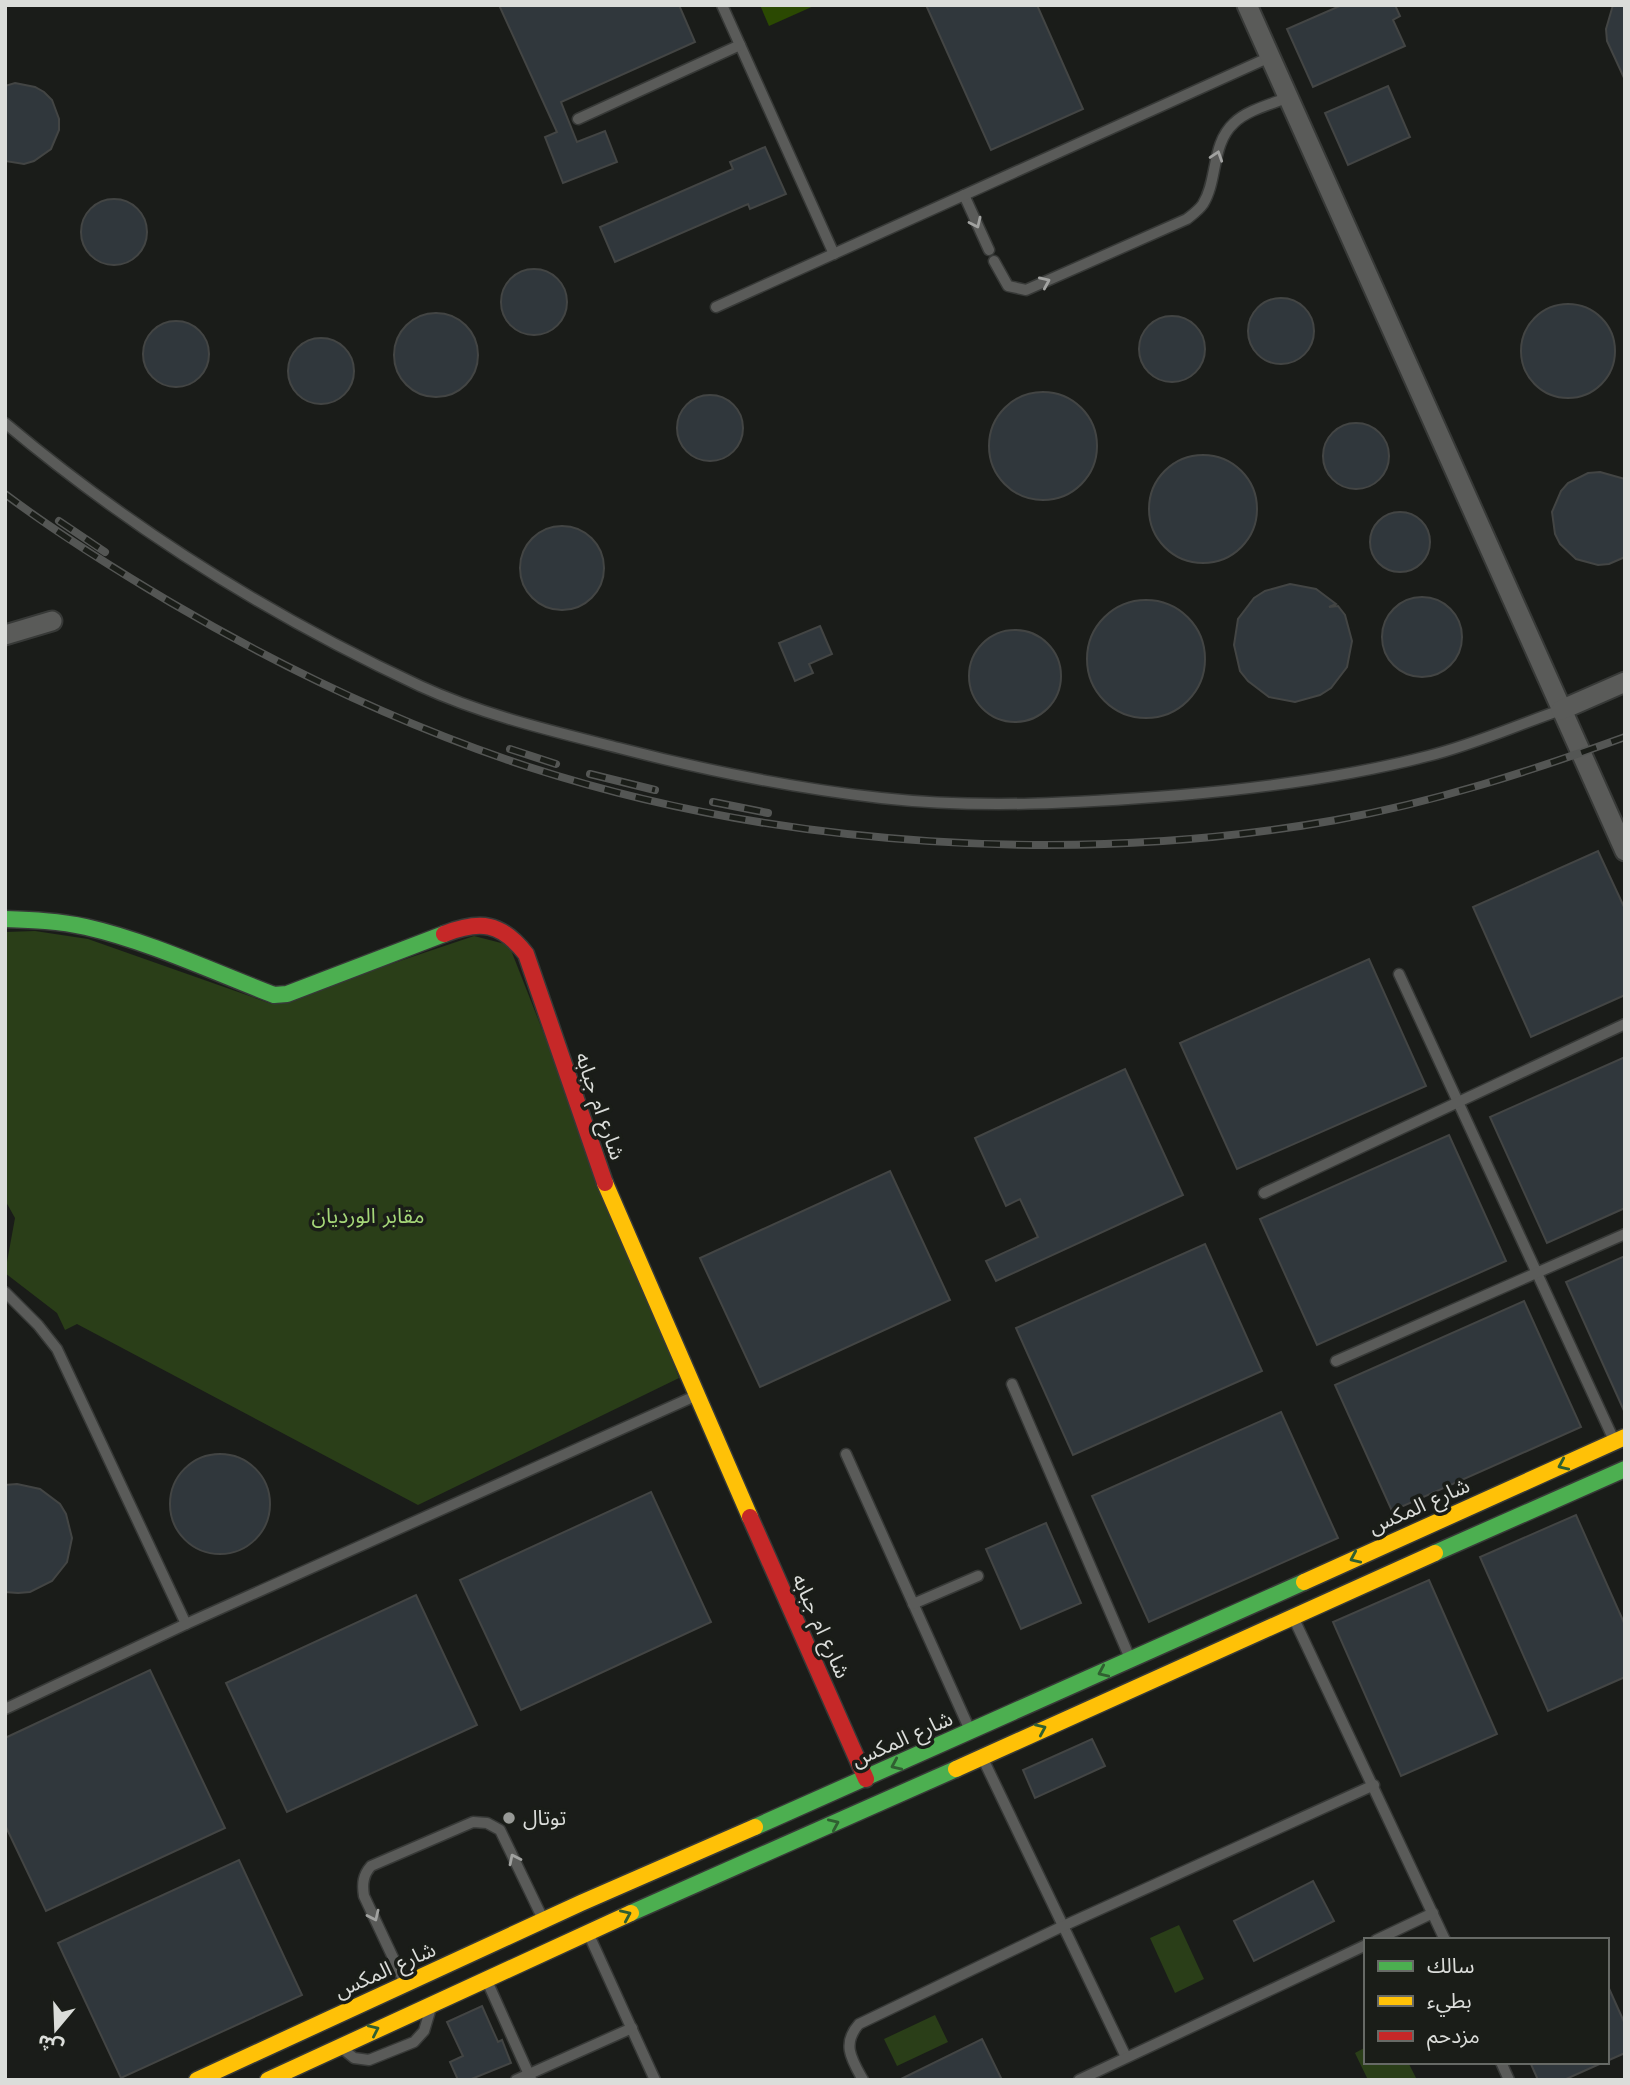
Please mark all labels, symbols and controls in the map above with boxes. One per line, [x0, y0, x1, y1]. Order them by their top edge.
one-way arrow [1209, 150, 1224, 162]
one-way arrow [968, 215, 982, 228]
one-way arrow [1039, 276, 1051, 290]
street label: شارع ام جبابه [567, 1049, 631, 1164]
park label: مقابر الورديان [312, 1203, 424, 1228]
one-way arrow [1557, 1457, 1570, 1471]
street label: شارع المكس [1364, 1472, 1474, 1542]
one-way arrow [1350, 1550, 1362, 1564]
street label: شارع ام جبابه [784, 1570, 856, 1684]
one-way arrow [1098, 1664, 1110, 1678]
street label: شارع المكس [847, 1705, 957, 1775]
one-way arrow [1034, 1723, 1046, 1737]
one-way arrow [891, 1757, 903, 1771]
place label: توتال [523, 1805, 566, 1830]
marker: توتال [501, 1810, 517, 1826]
one-way arrow [827, 1818, 839, 1832]
one-way arrow [508, 1854, 522, 1866]
one-way arrow [366, 1909, 380, 1921]
one-way arrow [618, 1909, 631, 1923]
street label: شارع المكس [330, 1936, 440, 2006]
legend [1364, 1938, 1609, 2064]
text: سالك [1427, 1953, 1474, 1978]
text: بطيء [1427, 1988, 1472, 2017]
north arrow [21, 1994, 91, 2064]
text: مزدحم [1427, 2023, 1480, 2051]
one-way arrow [367, 2024, 379, 2038]
text: ش [35, 2029, 67, 2060]

